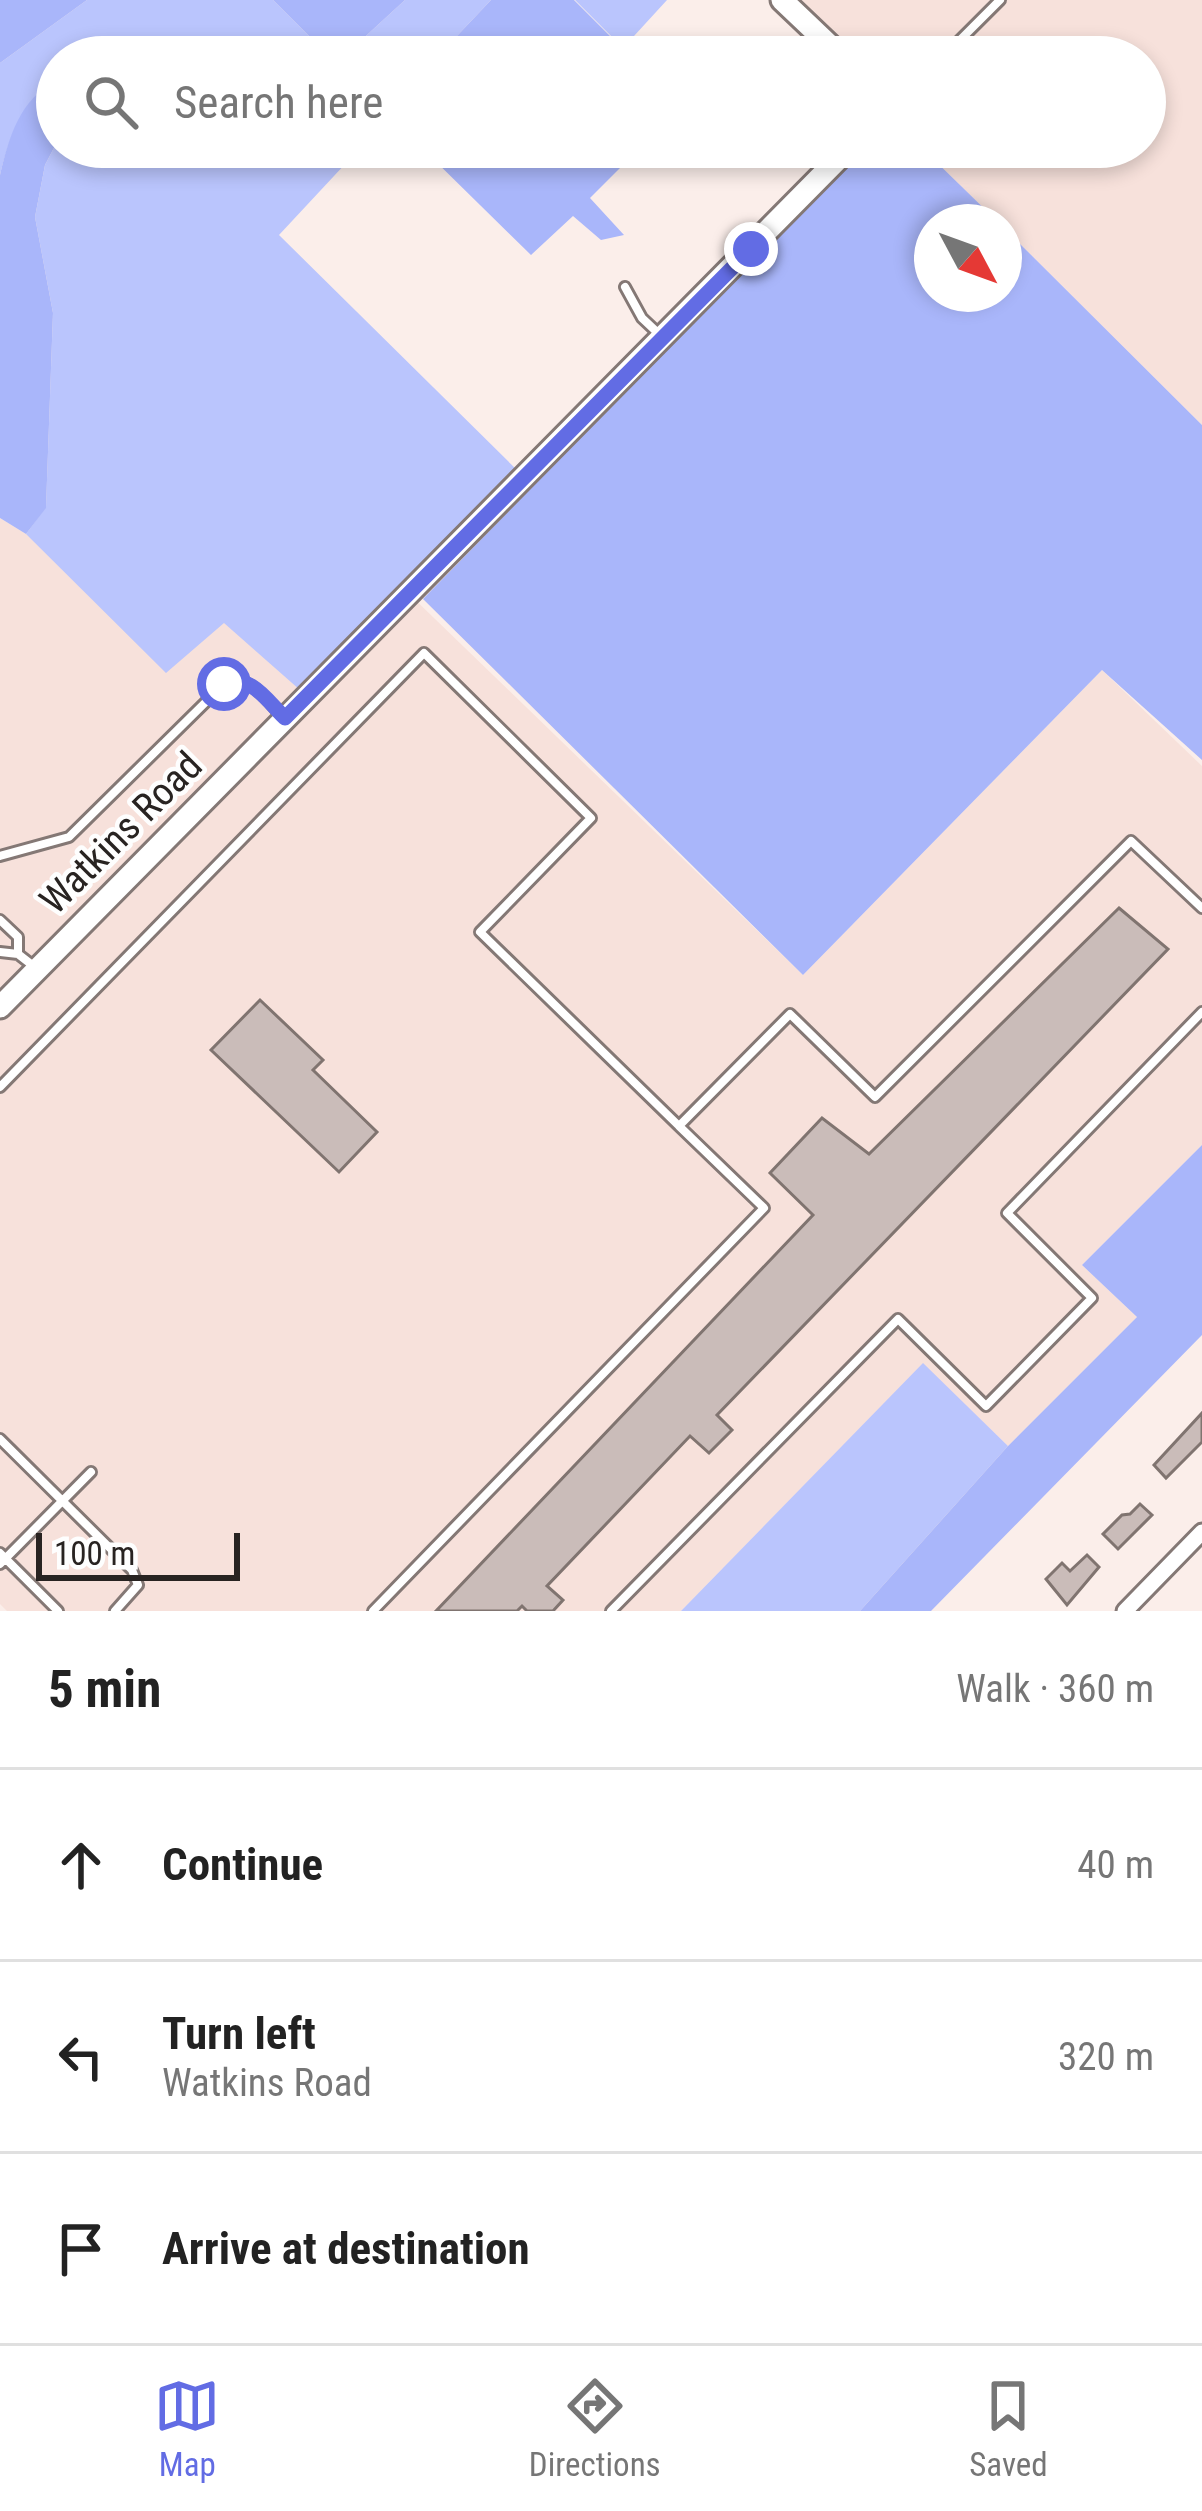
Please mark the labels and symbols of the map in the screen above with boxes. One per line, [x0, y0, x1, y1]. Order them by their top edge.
north arrow [914, 204, 1022, 312]
route end [724, 222, 778, 276]
route start [197, 657, 251, 711]
street label: Watkins Road [31, 743, 211, 923]
scale bar [36, 1527, 240, 1580]

